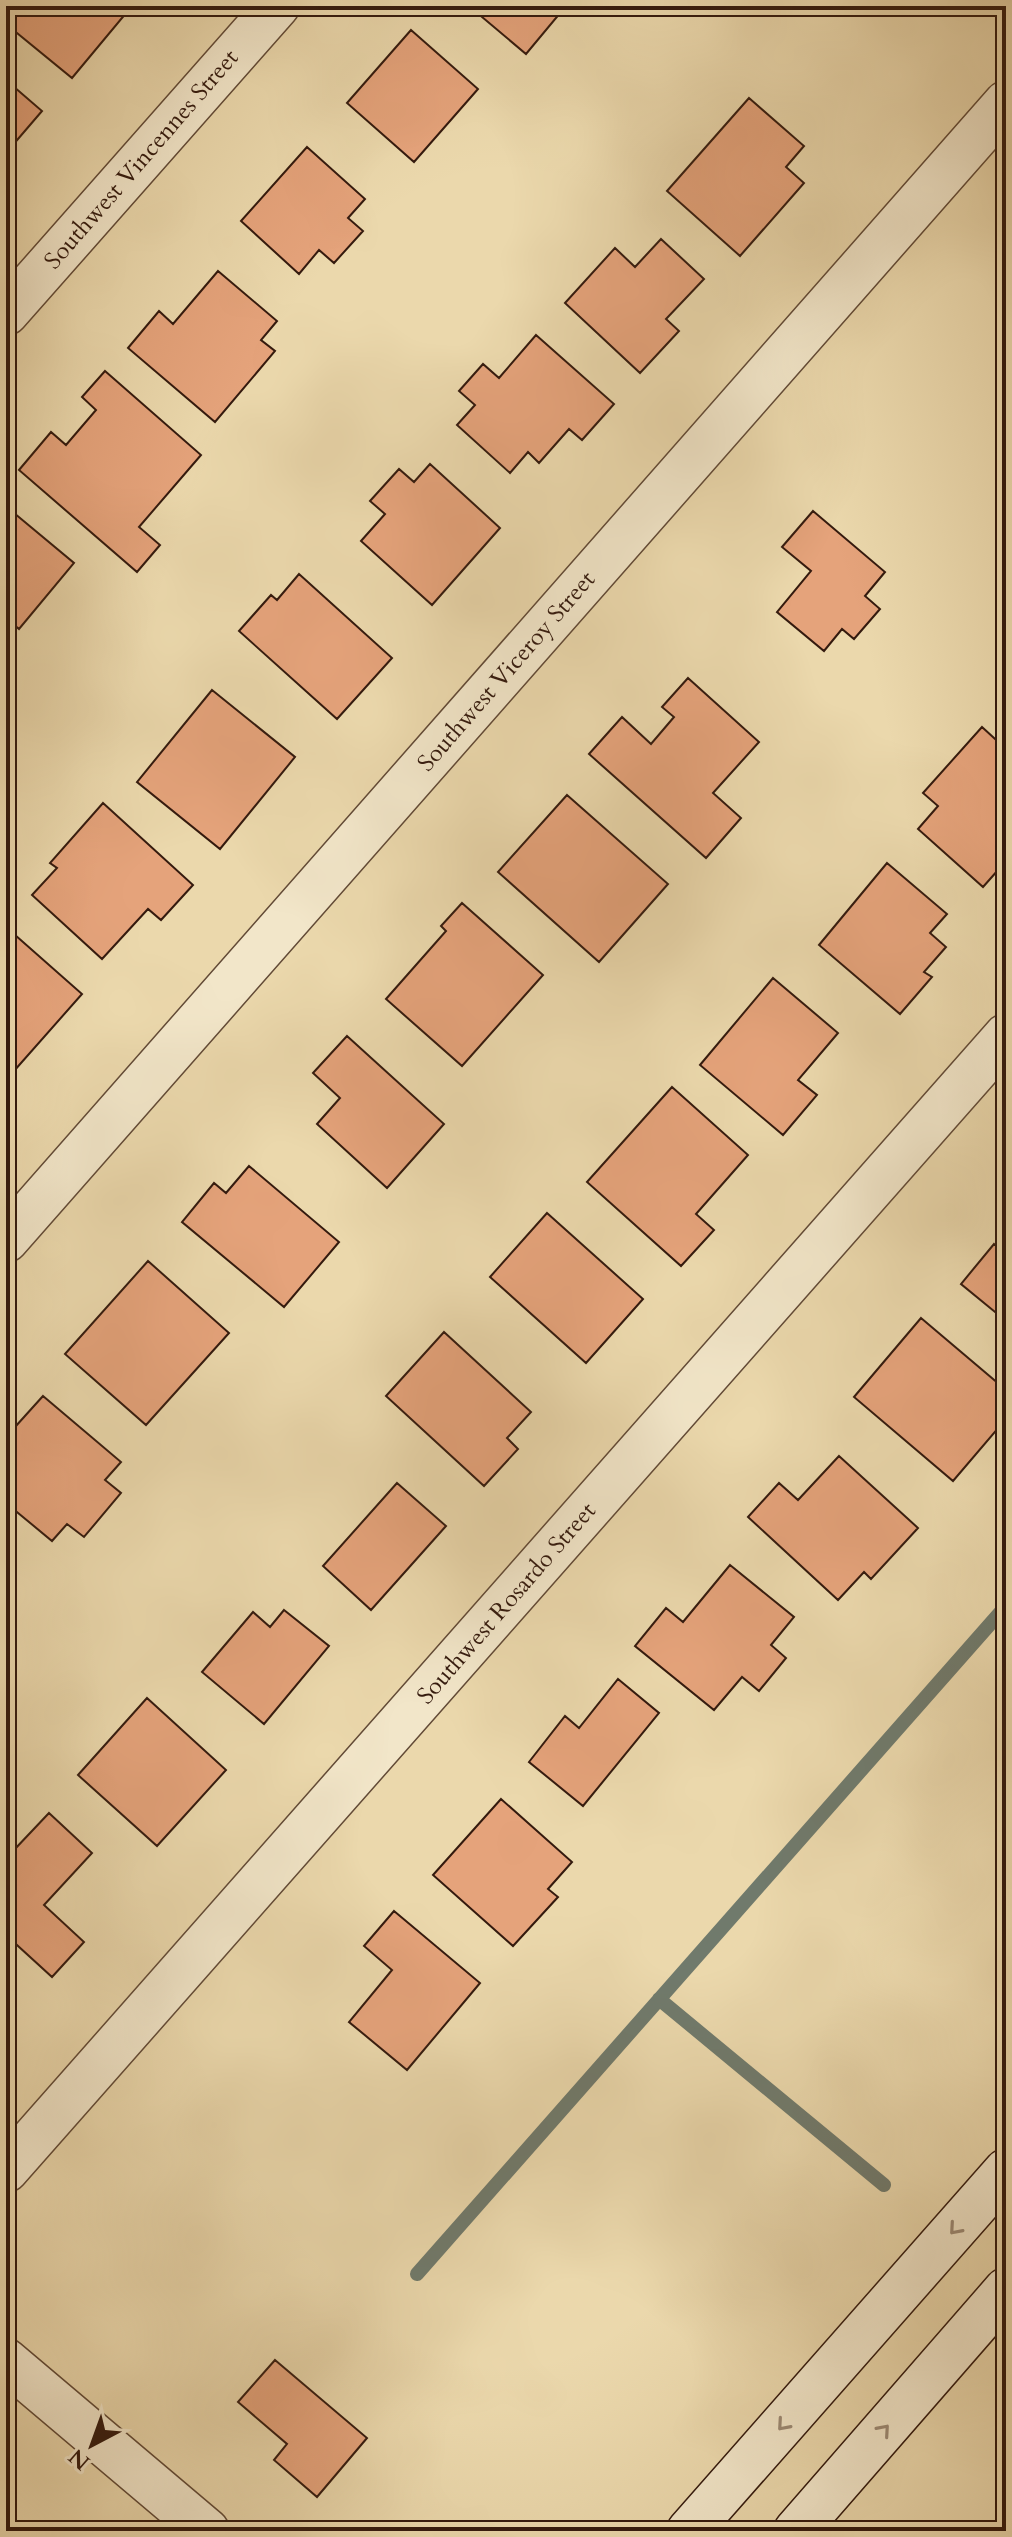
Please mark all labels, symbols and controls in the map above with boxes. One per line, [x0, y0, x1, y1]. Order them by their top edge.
street label: Southwest Vincennes Street [37, 42, 246, 276]
street label: Southwest Viceroy Street [410, 564, 603, 779]
street label: Southwest Rosardo Street [409, 1495, 604, 1711]
one-way arrow [950, 2220, 964, 2235]
north arrow [52, 2405, 132, 2485]
one-way arrow [778, 2415, 793, 2430]
one-way arrow [874, 2425, 889, 2440]
text: N [62, 2442, 97, 2477]

